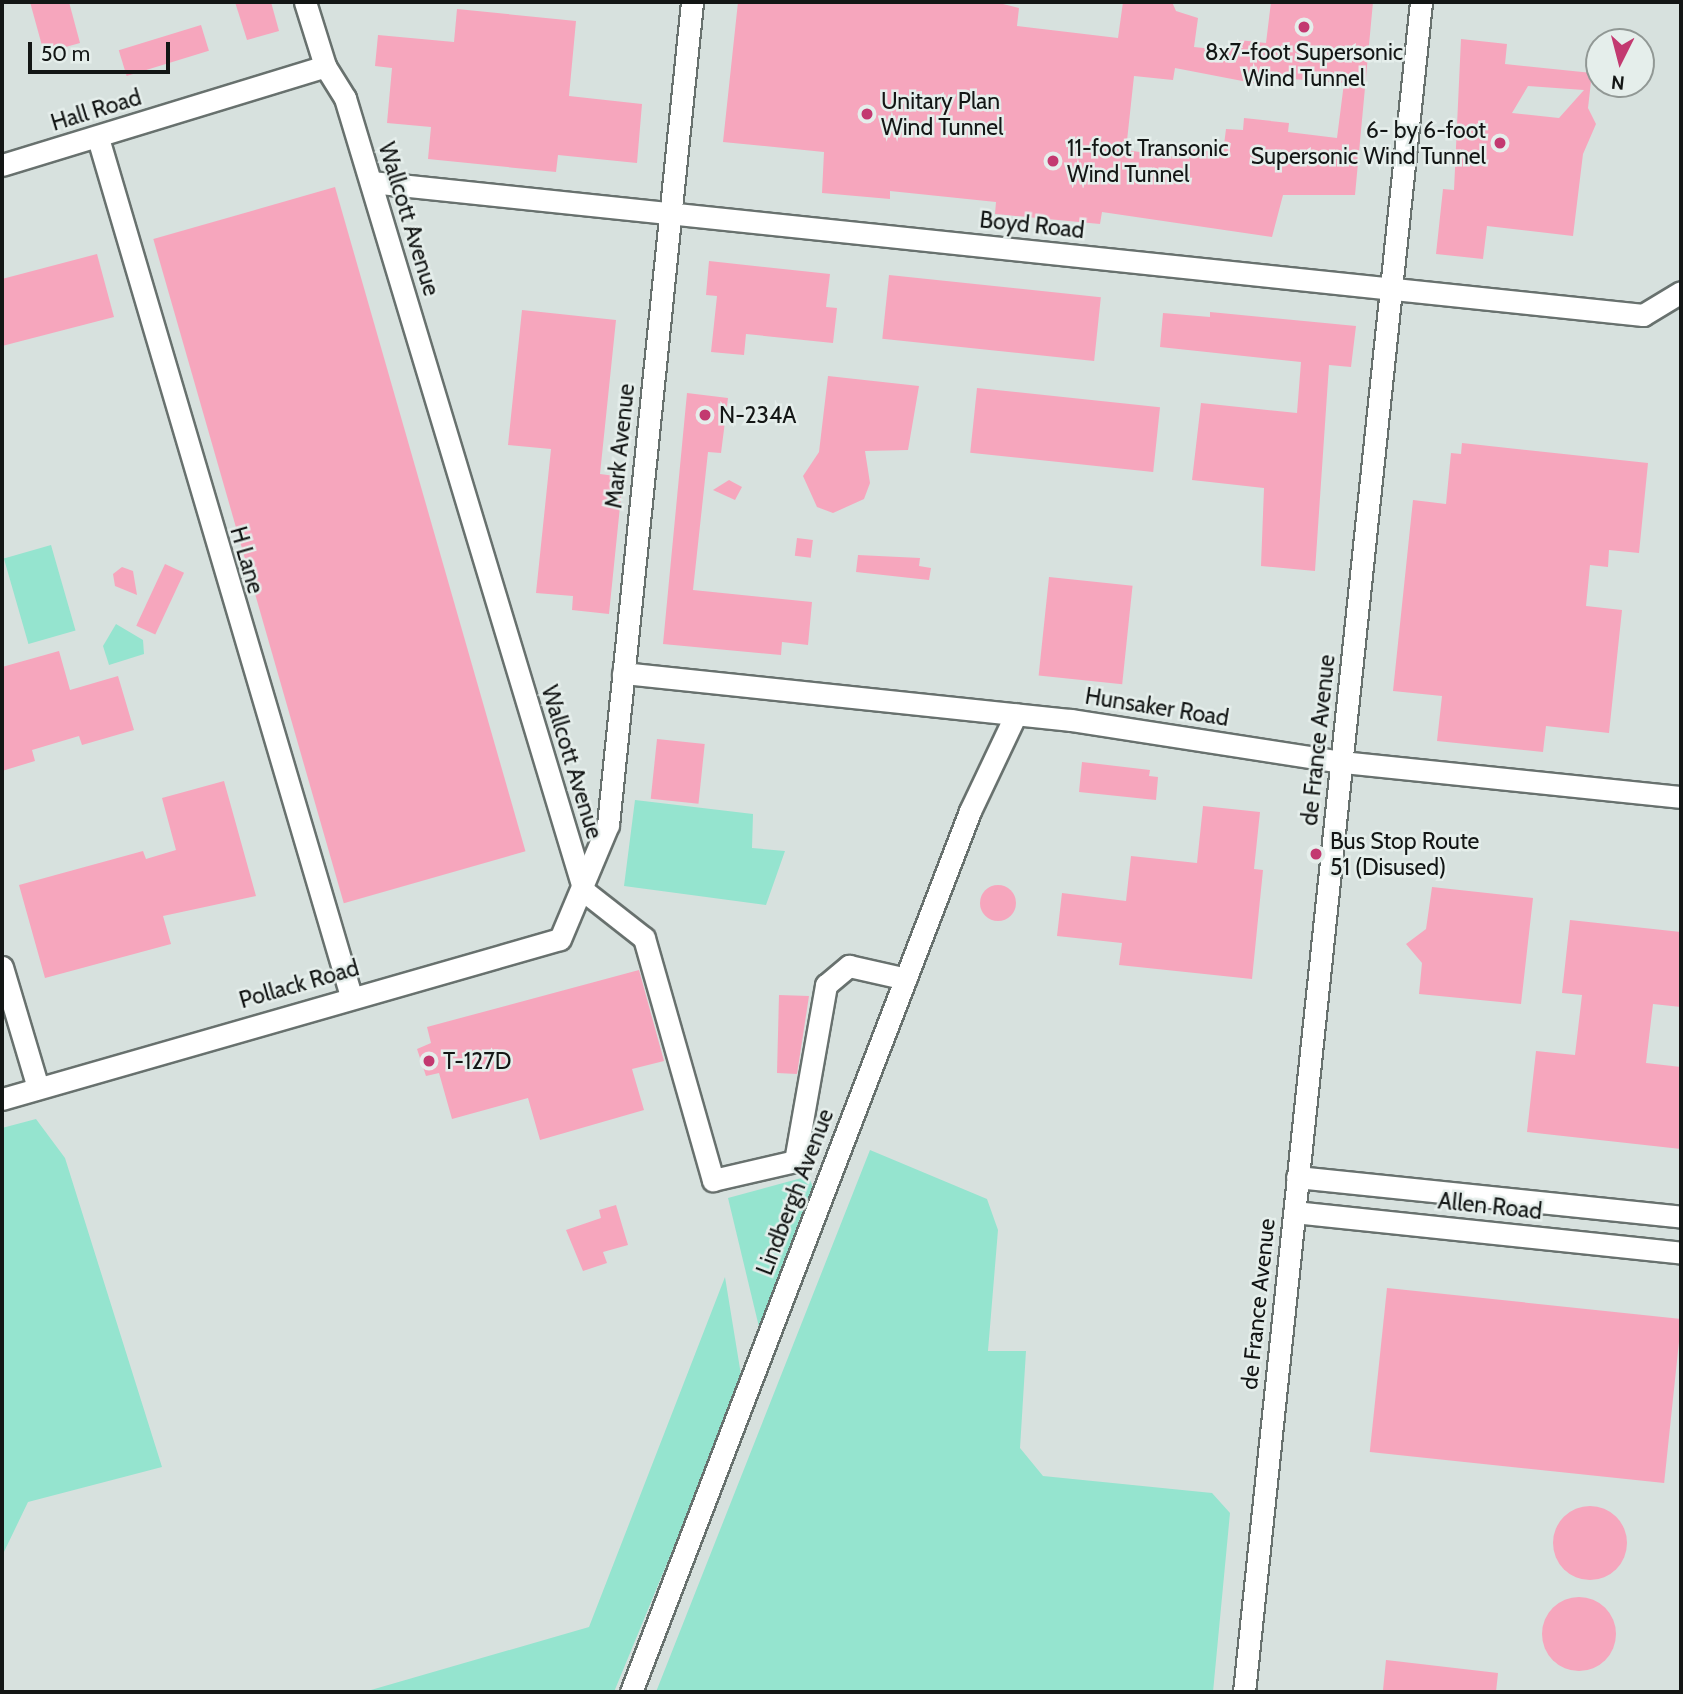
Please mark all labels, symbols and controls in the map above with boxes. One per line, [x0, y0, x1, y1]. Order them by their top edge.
marker: 8x7-foot Supersonic Wind Tunnel [1296, 19, 1312, 35]
scale bar [32, 28, 173, 72]
north arrow [1585, 28, 1655, 98]
place label: 8x7-foot Supersonic Wind Tunnel [1205, 38, 1403, 92]
text: 50 m [41, 41, 90, 66]
text: N [1610, 70, 1626, 95]
street label: Hall Road [48, 83, 144, 137]
place label: Unitary Plan Wind Tunnel [881, 87, 1004, 141]
marker: Unitary Plan Wind Tunnel [859, 106, 875, 122]
place label: 6- by 6-foot Supersonic Wind Tunnel [1251, 116, 1486, 170]
place label: 11-foot Transonic Wind Tunnel [1067, 134, 1229, 188]
marker: 6- by 6-foot Supersonic Wind Tunnel [1492, 135, 1508, 151]
street label: Wallcott Avenue [373, 139, 445, 299]
marker: 11-foot Transonic Wind Tunnel [1045, 153, 1061, 169]
street label: Boyd Road [978, 206, 1086, 244]
street label: Mark Avenue [600, 382, 640, 510]
place label: N-234A [719, 401, 797, 429]
marker: N-234A [697, 407, 713, 423]
street label: H Lane [224, 523, 270, 597]
street label: de France Avenue [1295, 653, 1341, 827]
street label: Wallcott Avenue [536, 682, 608, 842]
street label: Hunsaker Road [1083, 682, 1231, 732]
place label: Bus Stop Route 51 (Disused) [1330, 827, 1479, 881]
marker: Bus Stop Route 51 (Disused) [1308, 846, 1324, 862]
street label: Pollack Road [236, 954, 362, 1014]
place label: T-127D [443, 1047, 512, 1075]
marker: T-127D [421, 1053, 437, 1069]
street label: Lindbergh Avenue [751, 1105, 839, 1279]
street label: Allen Road [1437, 1187, 1543, 1225]
street label: de France Avenue [1235, 1217, 1281, 1391]

